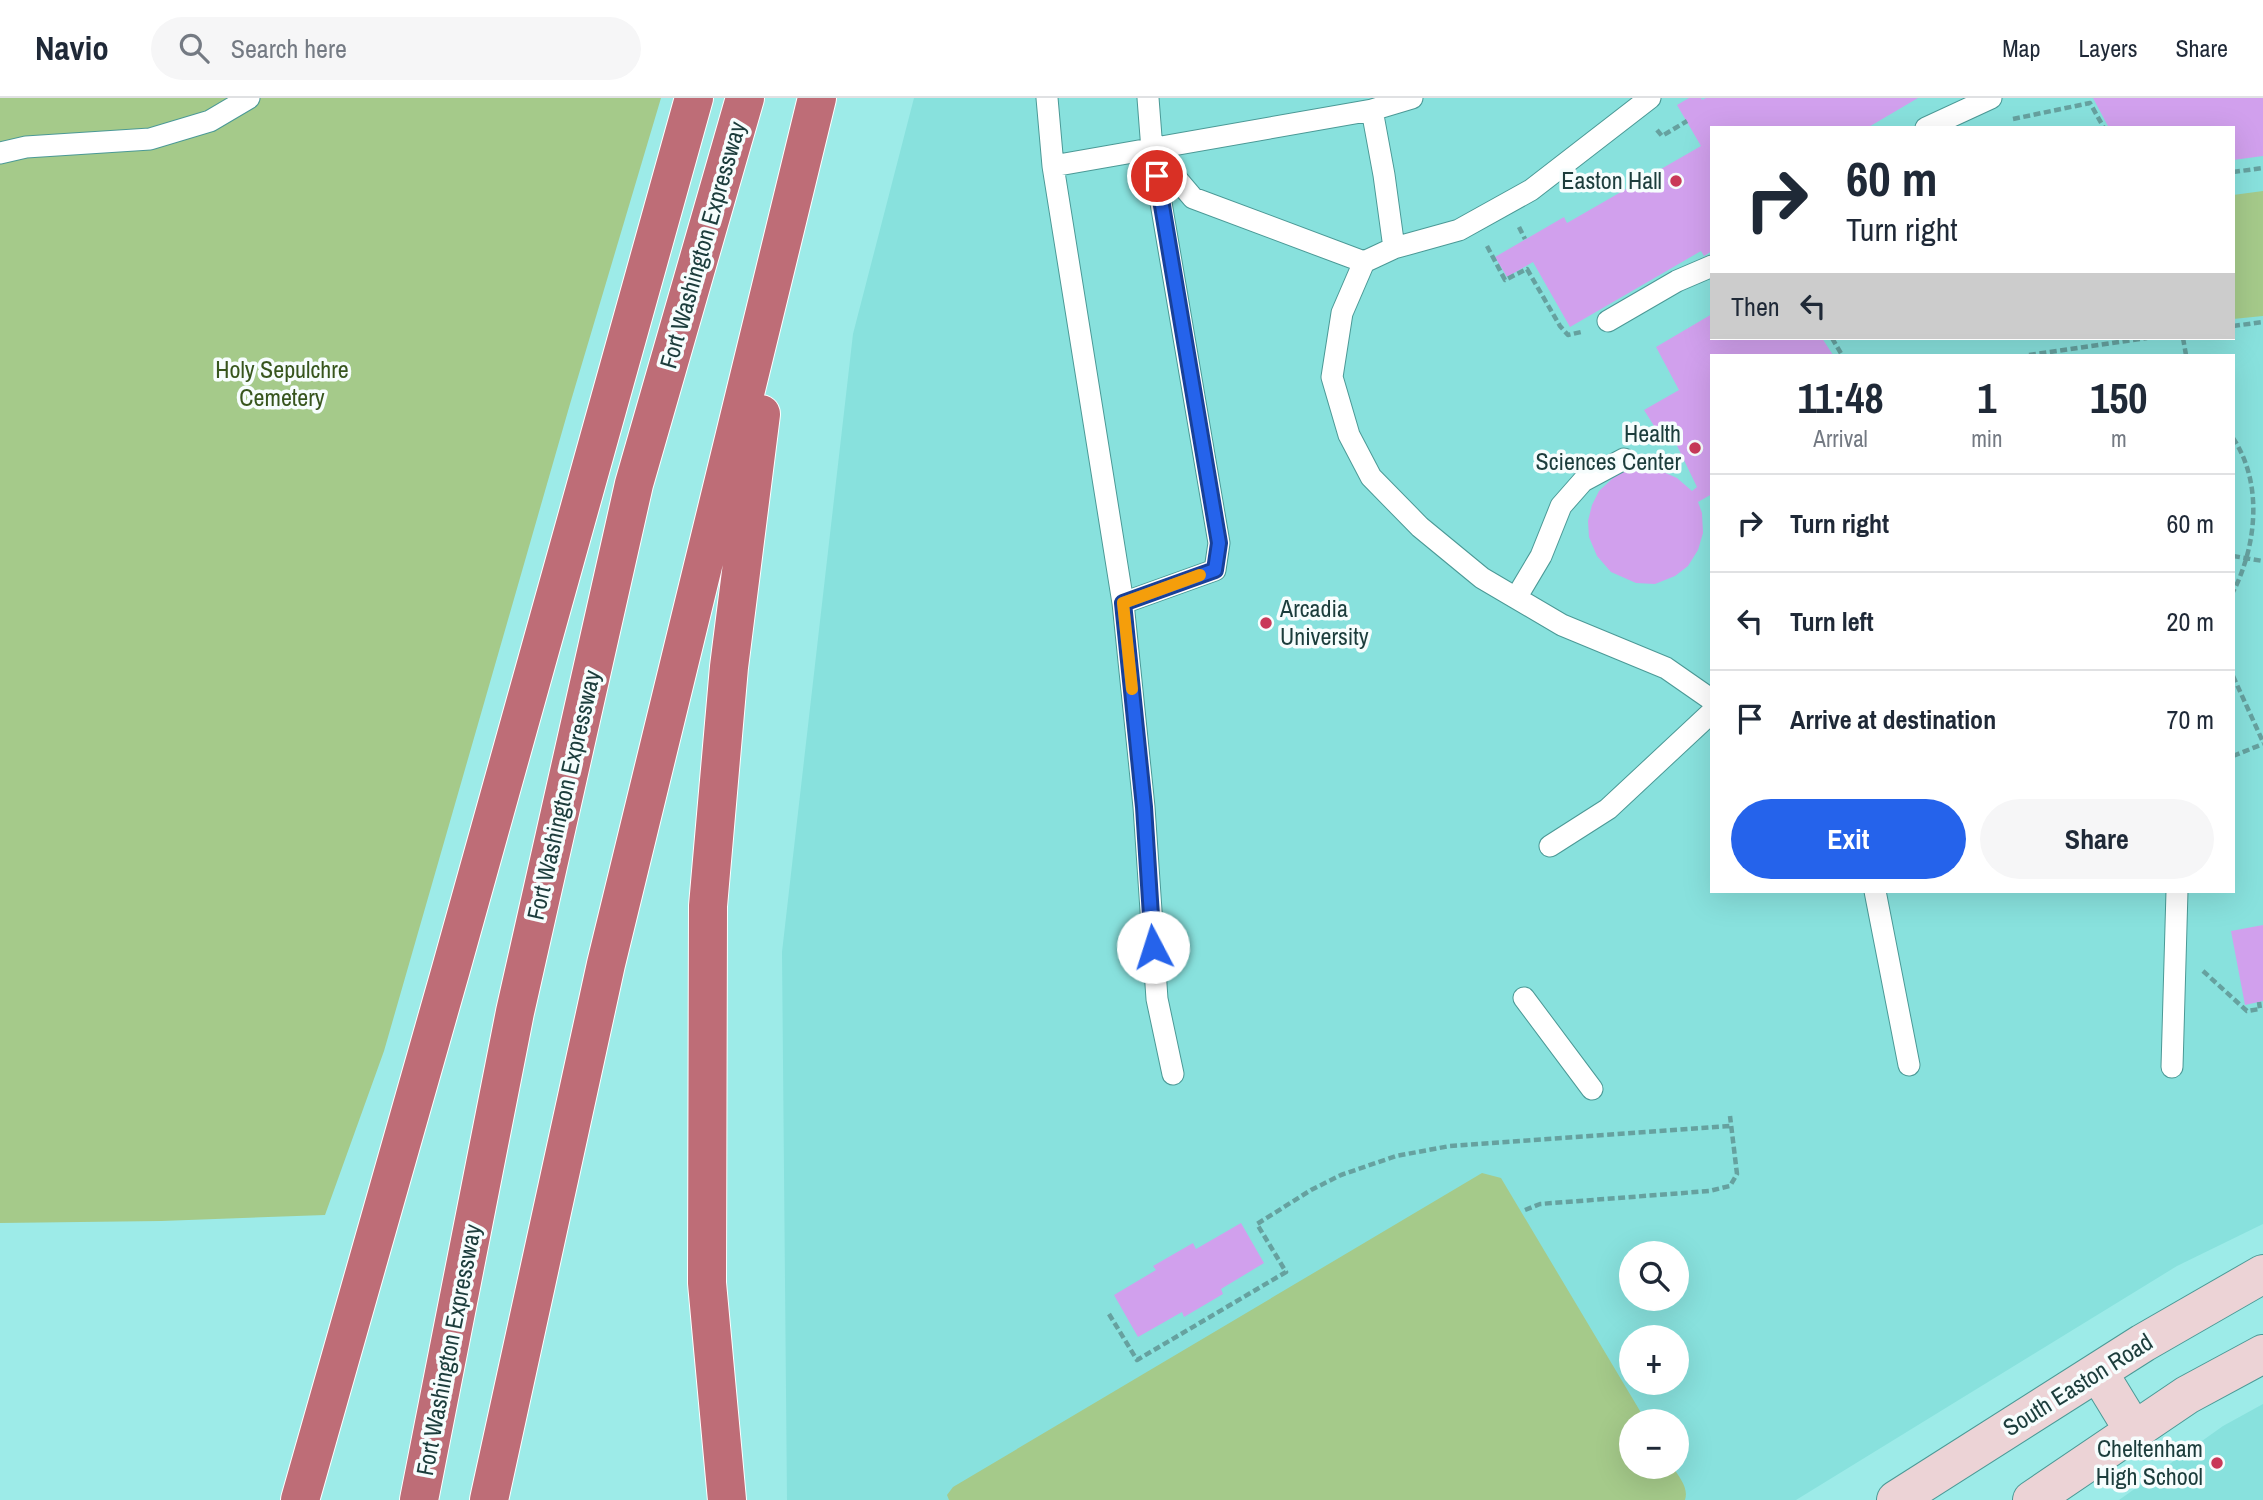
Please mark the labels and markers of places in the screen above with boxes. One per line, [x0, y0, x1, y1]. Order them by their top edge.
pin [1127, 146, 1187, 206]
place label: Easton Hall [1561, 164, 1662, 196]
marker: Easton Hall [1668, 173, 1684, 189]
place label: Health Sciences Center [1536, 417, 1681, 477]
marker: Health Sciences Center [1687, 440, 1703, 456]
place label: Arcadia University [1279, 592, 1369, 652]
marker: Arcadia University [1258, 615, 1274, 631]
place label: Cheltenham High School [2096, 1432, 2203, 1492]
marker: Cheltenham High School [2209, 1455, 2225, 1471]

